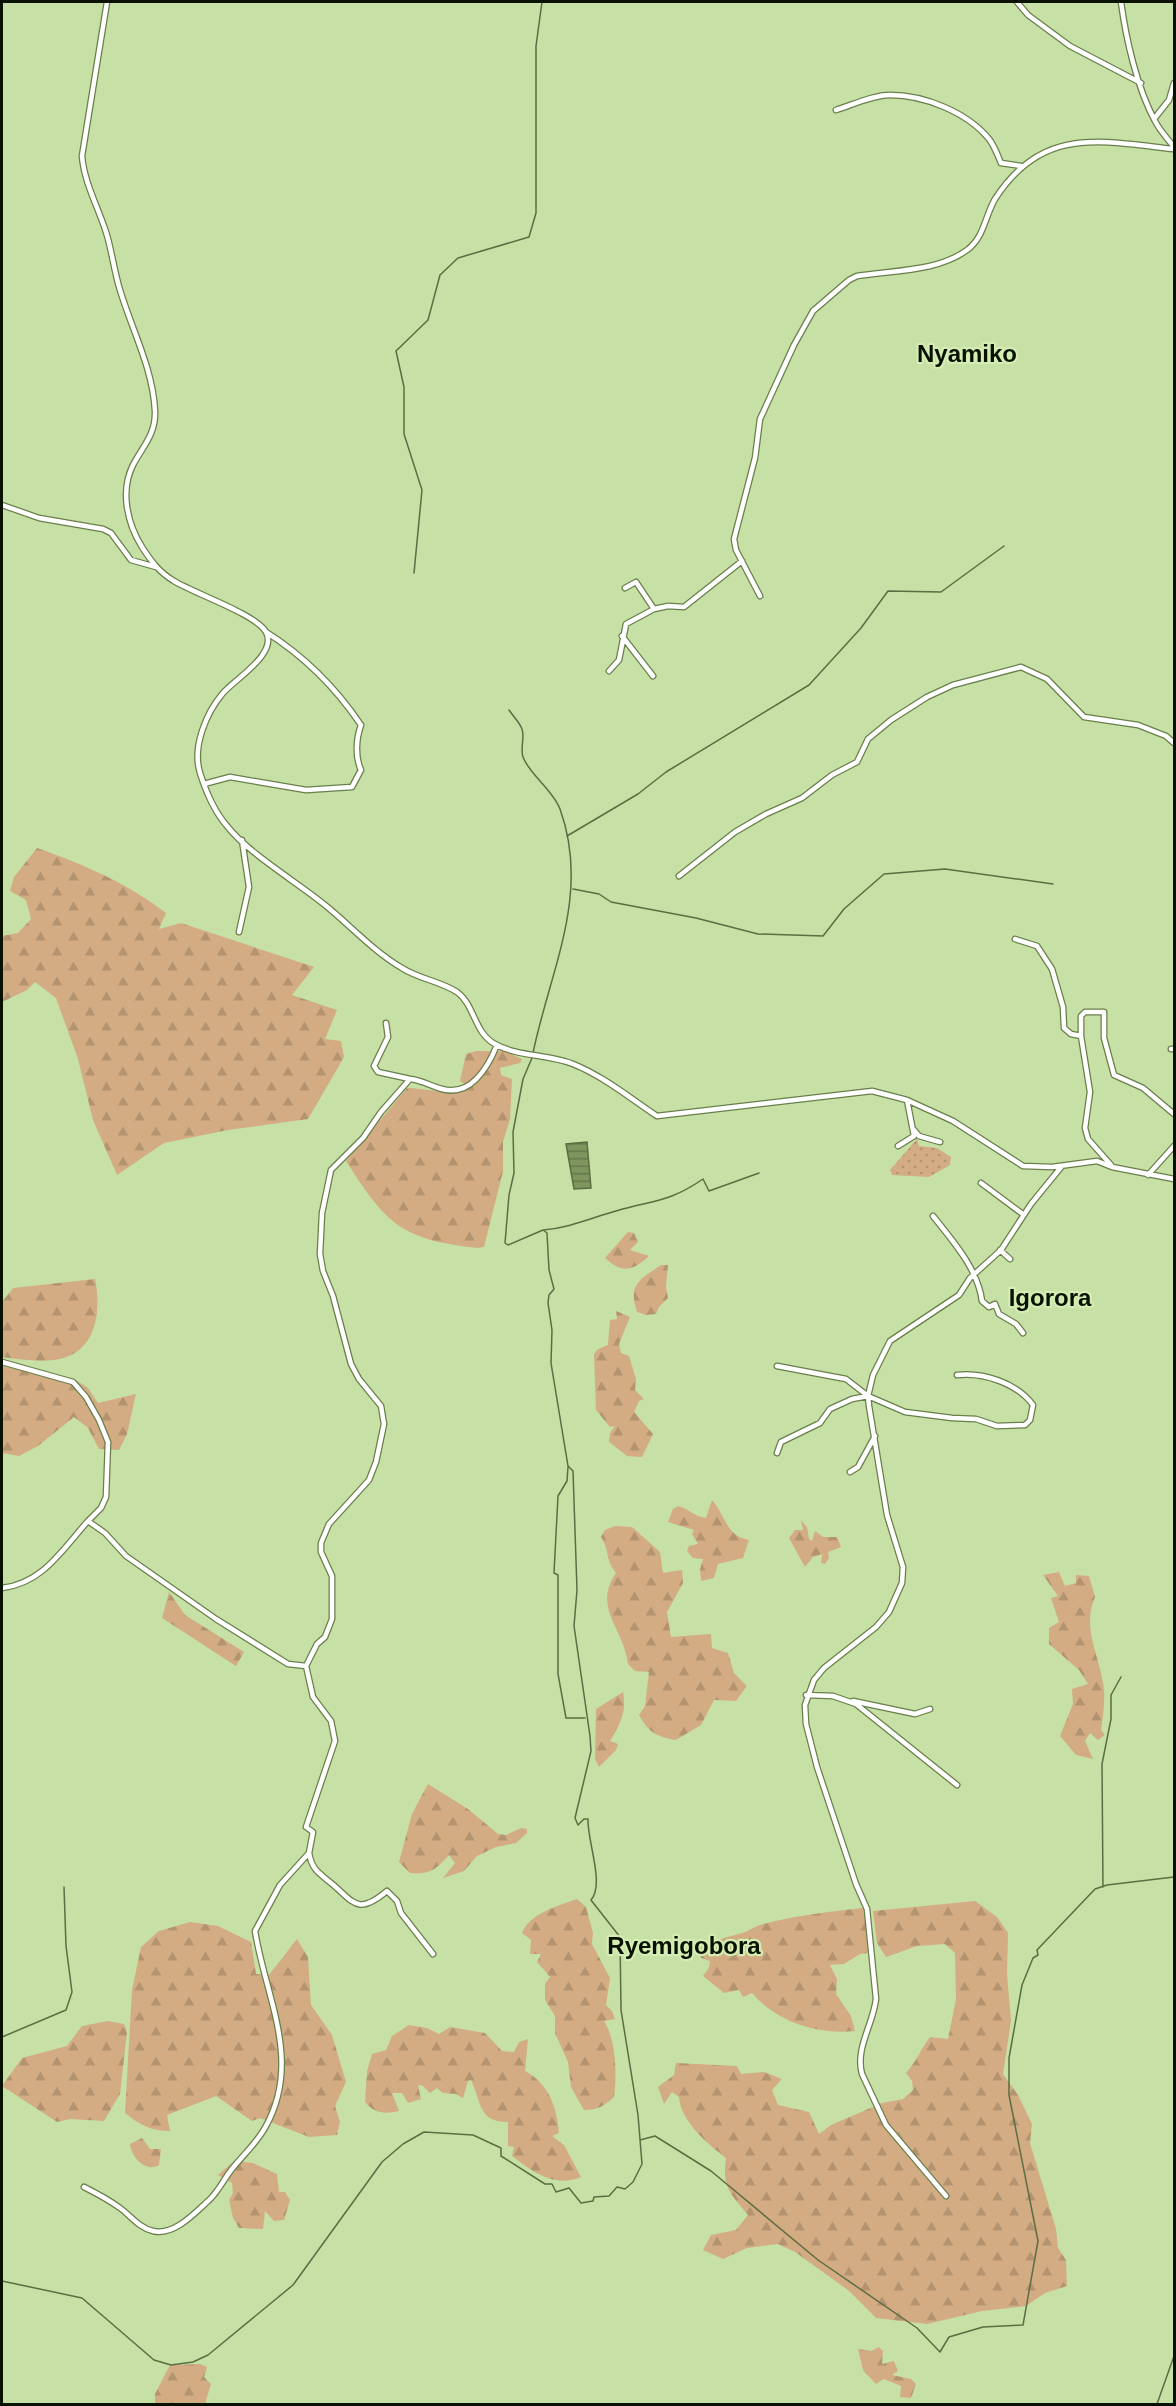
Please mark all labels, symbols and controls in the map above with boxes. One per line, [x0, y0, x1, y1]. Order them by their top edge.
district label: Nyamiko [917, 340, 1017, 367]
district label: Igorora [1009, 1284, 1092, 1311]
district label: Ryemigobora [607, 1932, 761, 1959]

